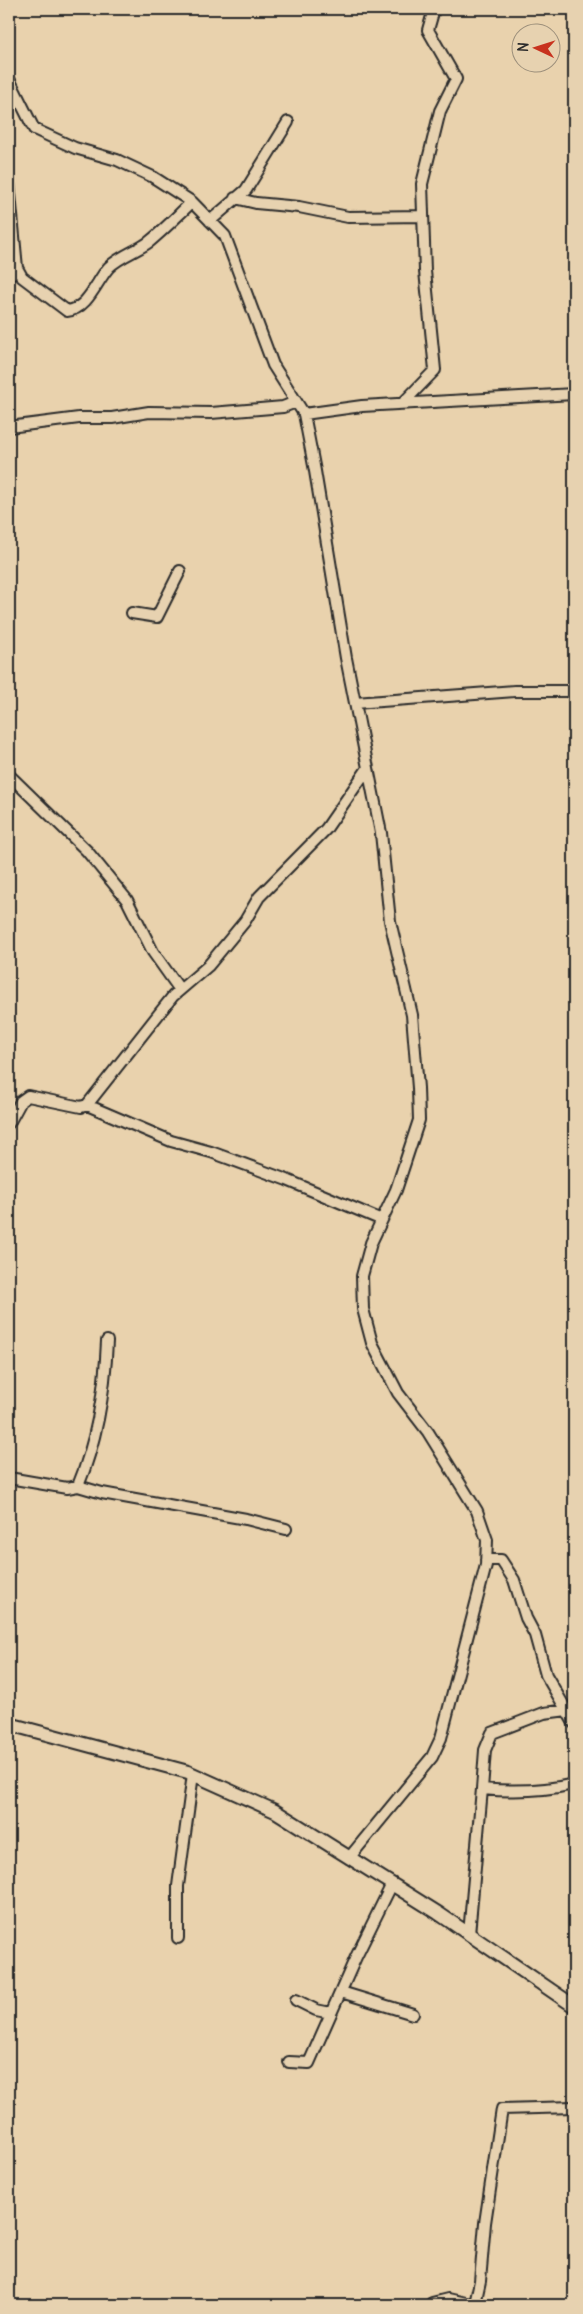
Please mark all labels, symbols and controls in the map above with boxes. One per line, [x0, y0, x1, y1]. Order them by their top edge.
north arrow [510, 22, 560, 72]
text: N [514, 42, 532, 53]

